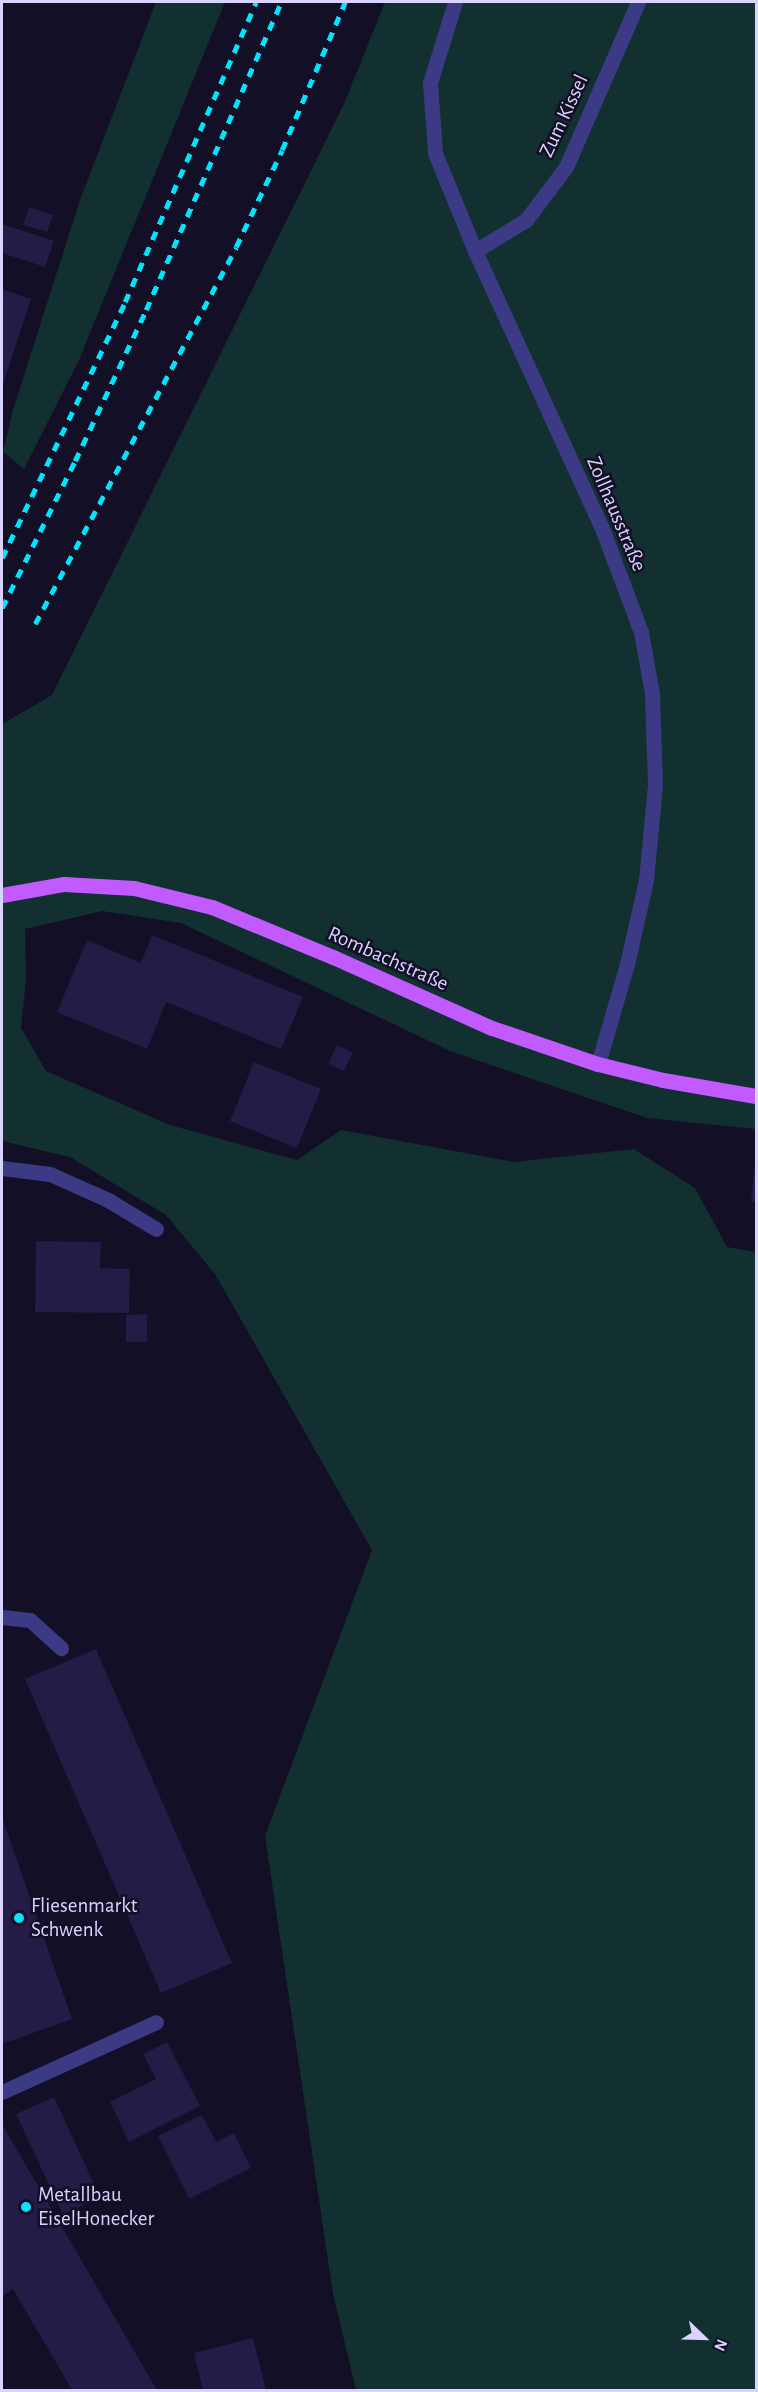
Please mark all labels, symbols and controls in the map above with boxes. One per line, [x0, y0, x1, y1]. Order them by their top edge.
street label: Zum Kissel [534, 71, 594, 161]
street label: Zollhausstraße [580, 453, 652, 575]
street label: Rombachstraße [324, 921, 452, 997]
place label: Fliesenmarkt Schwenk [31, 1893, 137, 1943]
marker: Fliesenmarkt Schwenk [12, 1911, 26, 1925]
place label: Metallbau EiselHonecker [38, 2182, 154, 2232]
marker: Metallbau EiselHonecker [19, 2200, 33, 2214]
north arrow [674, 2308, 734, 2368]
text: N [711, 2337, 730, 2353]

